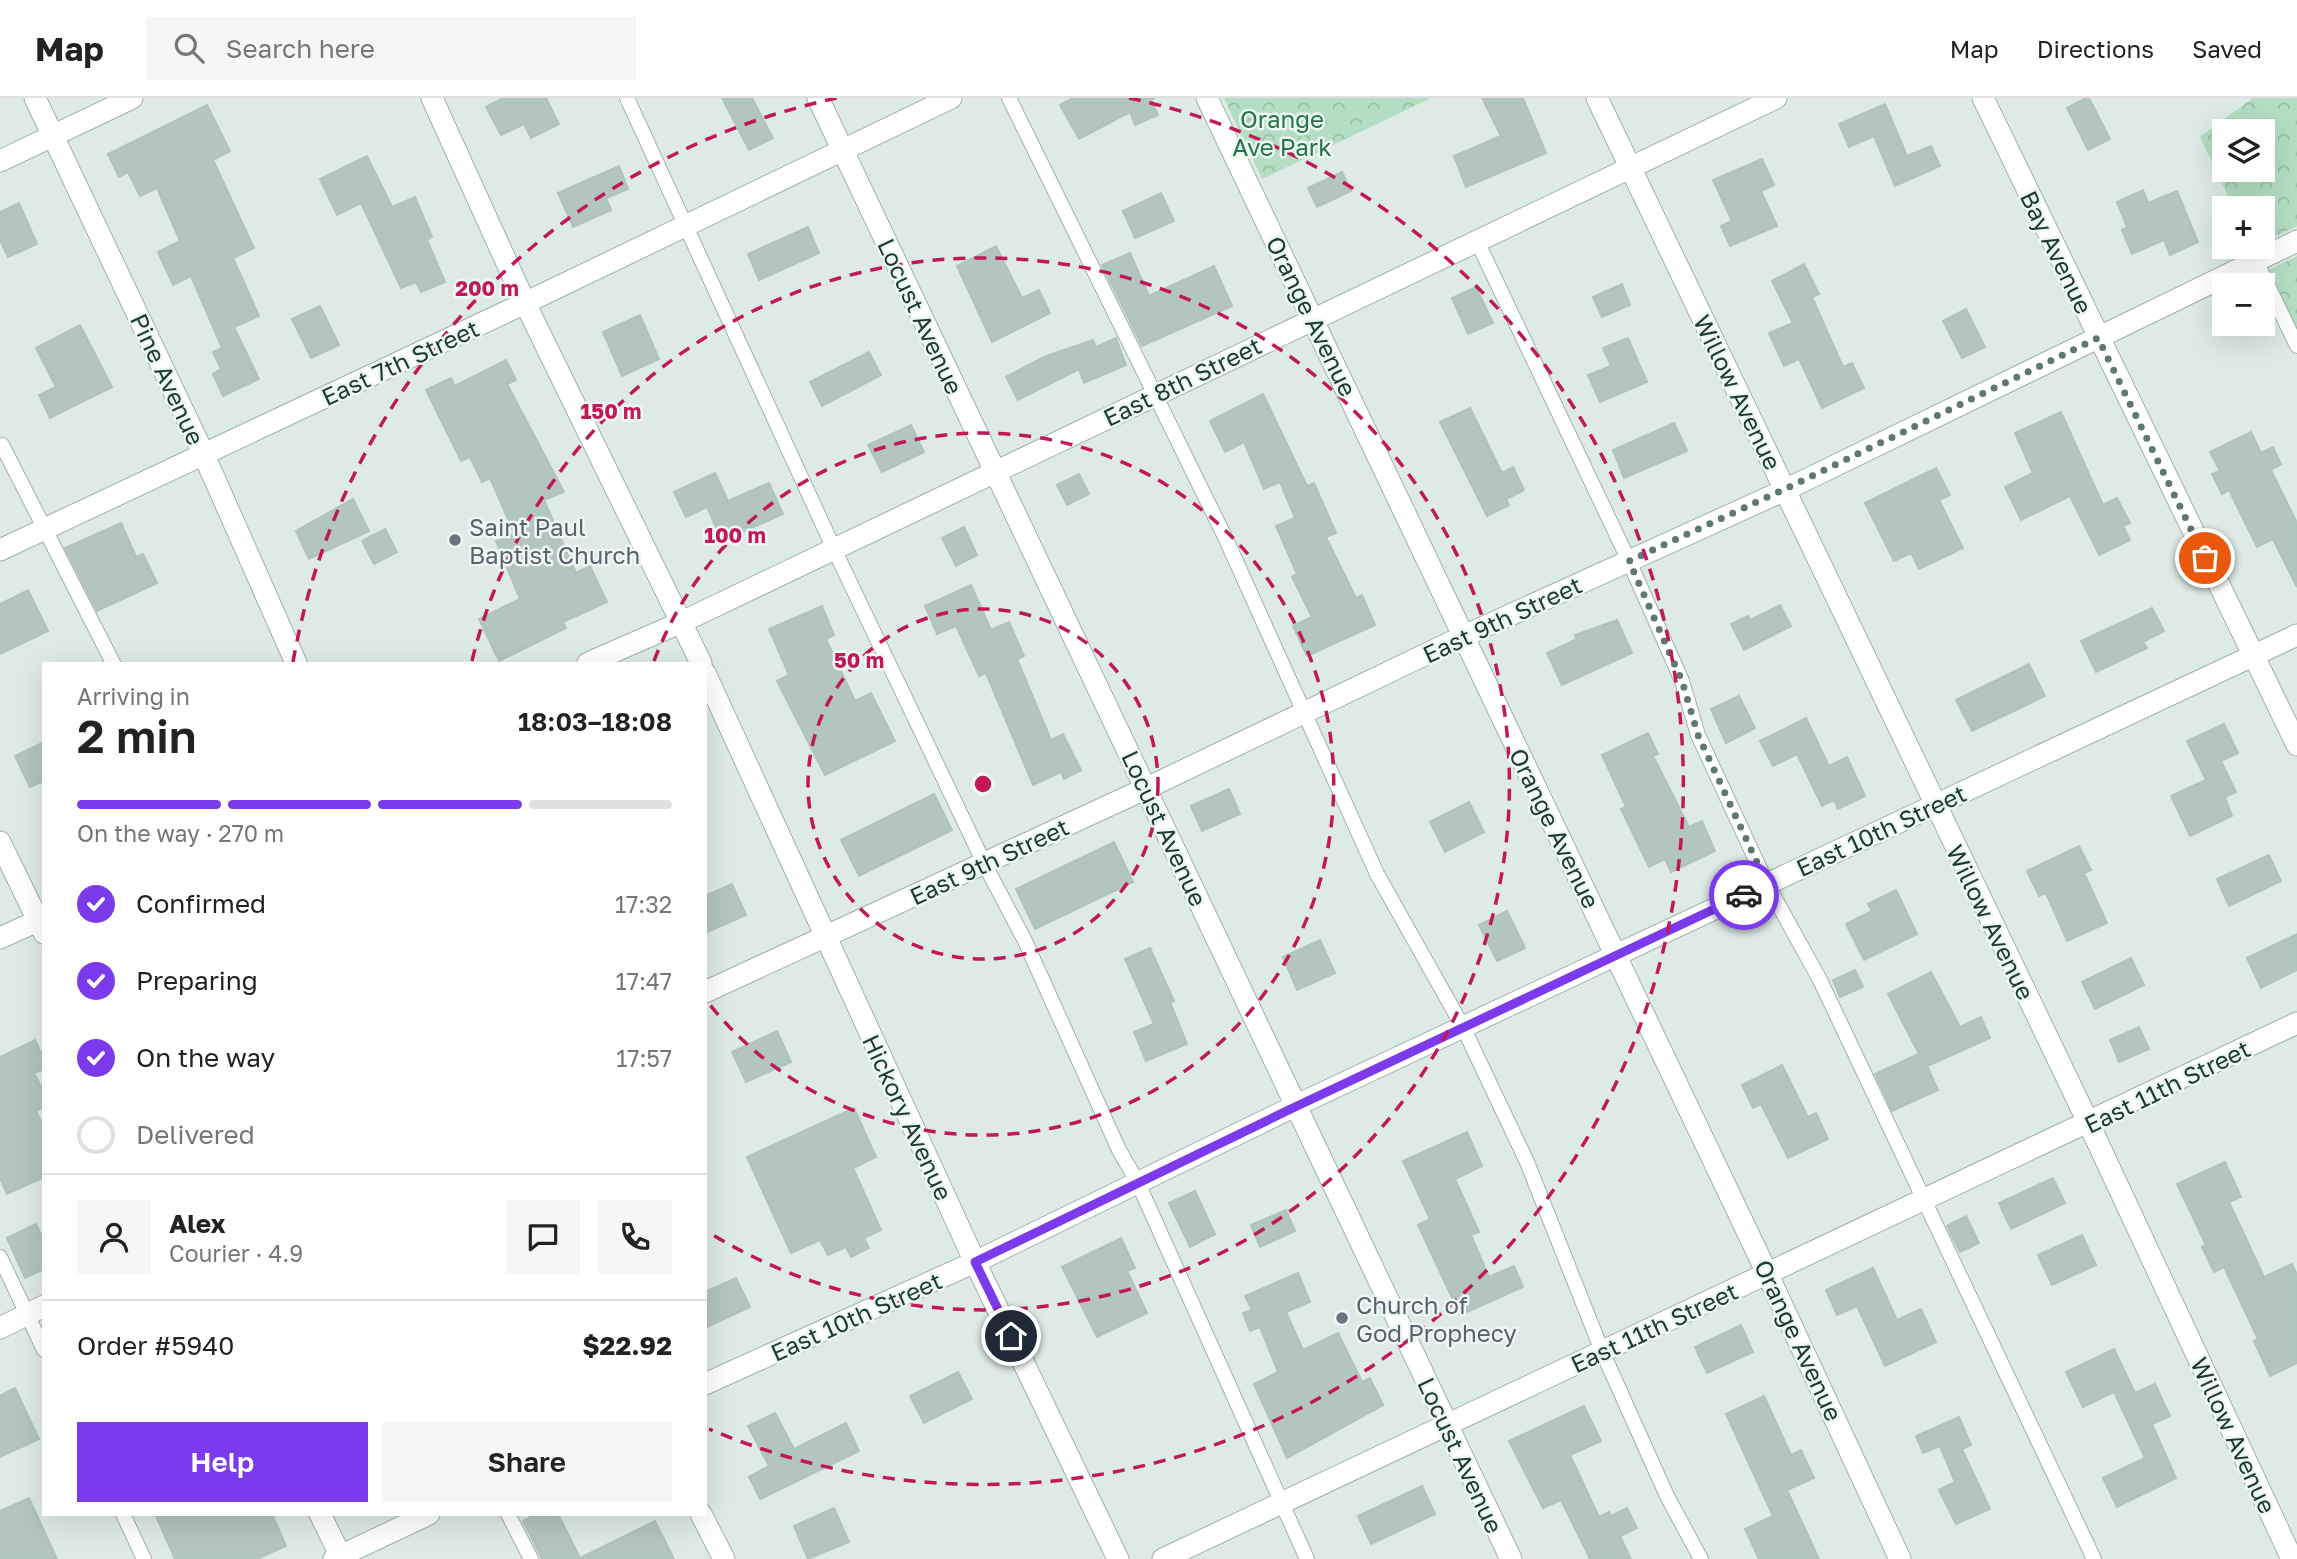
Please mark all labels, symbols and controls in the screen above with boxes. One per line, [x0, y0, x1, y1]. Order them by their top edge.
search box [146, 17, 636, 80]
text: Map [35, 29, 104, 68]
icon: search [170, 29, 208, 67]
text: Search here [226, 33, 375, 64]
text: Map [1950, 34, 1999, 63]
text: Directions [2037, 34, 2154, 63]
text: Saved [2192, 34, 2262, 63]
park label: Orange Ave Park [1232, 104, 1332, 161]
map controls [2212, 119, 2275, 336]
button: layers [2212, 119, 2275, 182]
street label: Bay Avenue [2015, 186, 2099, 318]
button: + [2212, 196, 2275, 259]
street label: Orange Avenue [1261, 231, 1363, 401]
street label: Locust Avenue [872, 234, 970, 398]
button: − [2212, 273, 2275, 336]
text: 200 m [455, 275, 519, 301]
street label: Pine Avenue [125, 309, 211, 449]
street label: Willow Avenue [1688, 310, 1788, 474]
street label: East 7th Street [317, 313, 483, 411]
street label: East 8th Street [1098, 330, 1266, 432]
text: 150 m [581, 398, 641, 424]
place label: Saint Paul Baptist Church [469, 512, 640, 569]
text: 100 m [704, 522, 766, 548]
pin [2175, 528, 2235, 588]
marker: Saint Paul Baptist Church [447, 532, 463, 548]
icon: bag [2186, 539, 2224, 577]
street label: East 9th Street [1418, 569, 1586, 669]
text: 50 m [834, 647, 884, 673]
text: Arriving in [77, 682, 190, 710]
text: 18:03–18:08 [518, 706, 672, 737]
text: 2 min [77, 708, 197, 763]
street label: Orange Avenue [1504, 743, 1606, 913]
street label: Locust Avenue [1116, 746, 1214, 910]
centre of rings [971, 772, 995, 796]
street label: East 10th Street [1791, 778, 1971, 882]
street label: East 9th Street [905, 811, 1073, 911]
text: On the way · 270 m [77, 819, 284, 847]
street label: Willow Avenue [1941, 840, 2041, 1004]
courier [1709, 860, 1779, 930]
icon: car [1725, 876, 1763, 914]
icon: check [77, 885, 115, 923]
text: Confirmed [136, 888, 266, 919]
text: 17:32 [615, 890, 672, 918]
icon: check [77, 962, 115, 1000]
text: Preparing [136, 965, 258, 996]
text: 17:47 [616, 967, 672, 995]
street label: Hickory Avenue [857, 1030, 959, 1204]
street label: East 11th Street [2079, 1033, 2255, 1139]
icon: check [77, 1039, 115, 1077]
text: On the way [136, 1042, 275, 1073]
text: 17:57 [616, 1044, 672, 1072]
text: Delivered [136, 1119, 255, 1150]
button: person [77, 1200, 151, 1274]
button: chat [506, 1200, 580, 1274]
button: phone [598, 1200, 672, 1274]
text: Alex [169, 1208, 226, 1239]
text: Courier · 4.9 [169, 1239, 303, 1267]
street label: Orange Avenue [1749, 1255, 1849, 1425]
street label: East 10th Street [766, 1265, 946, 1367]
street label: East 11th Street [1566, 1276, 1742, 1378]
place label: Church of God Prophecy [1356, 1290, 1517, 1347]
pin [981, 1306, 1041, 1366]
marker: Church of God Prophecy [1334, 1310, 1350, 1326]
icon: home [992, 1317, 1030, 1355]
text: Order #5940 [77, 1330, 234, 1361]
text: $22.92 [582, 1330, 672, 1361]
street label: Willow Avenue [2185, 1352, 2283, 1518]
street label: Locust Avenue [1412, 1373, 1510, 1537]
button: Help [77, 1422, 368, 1502]
button: Share [382, 1422, 672, 1502]

